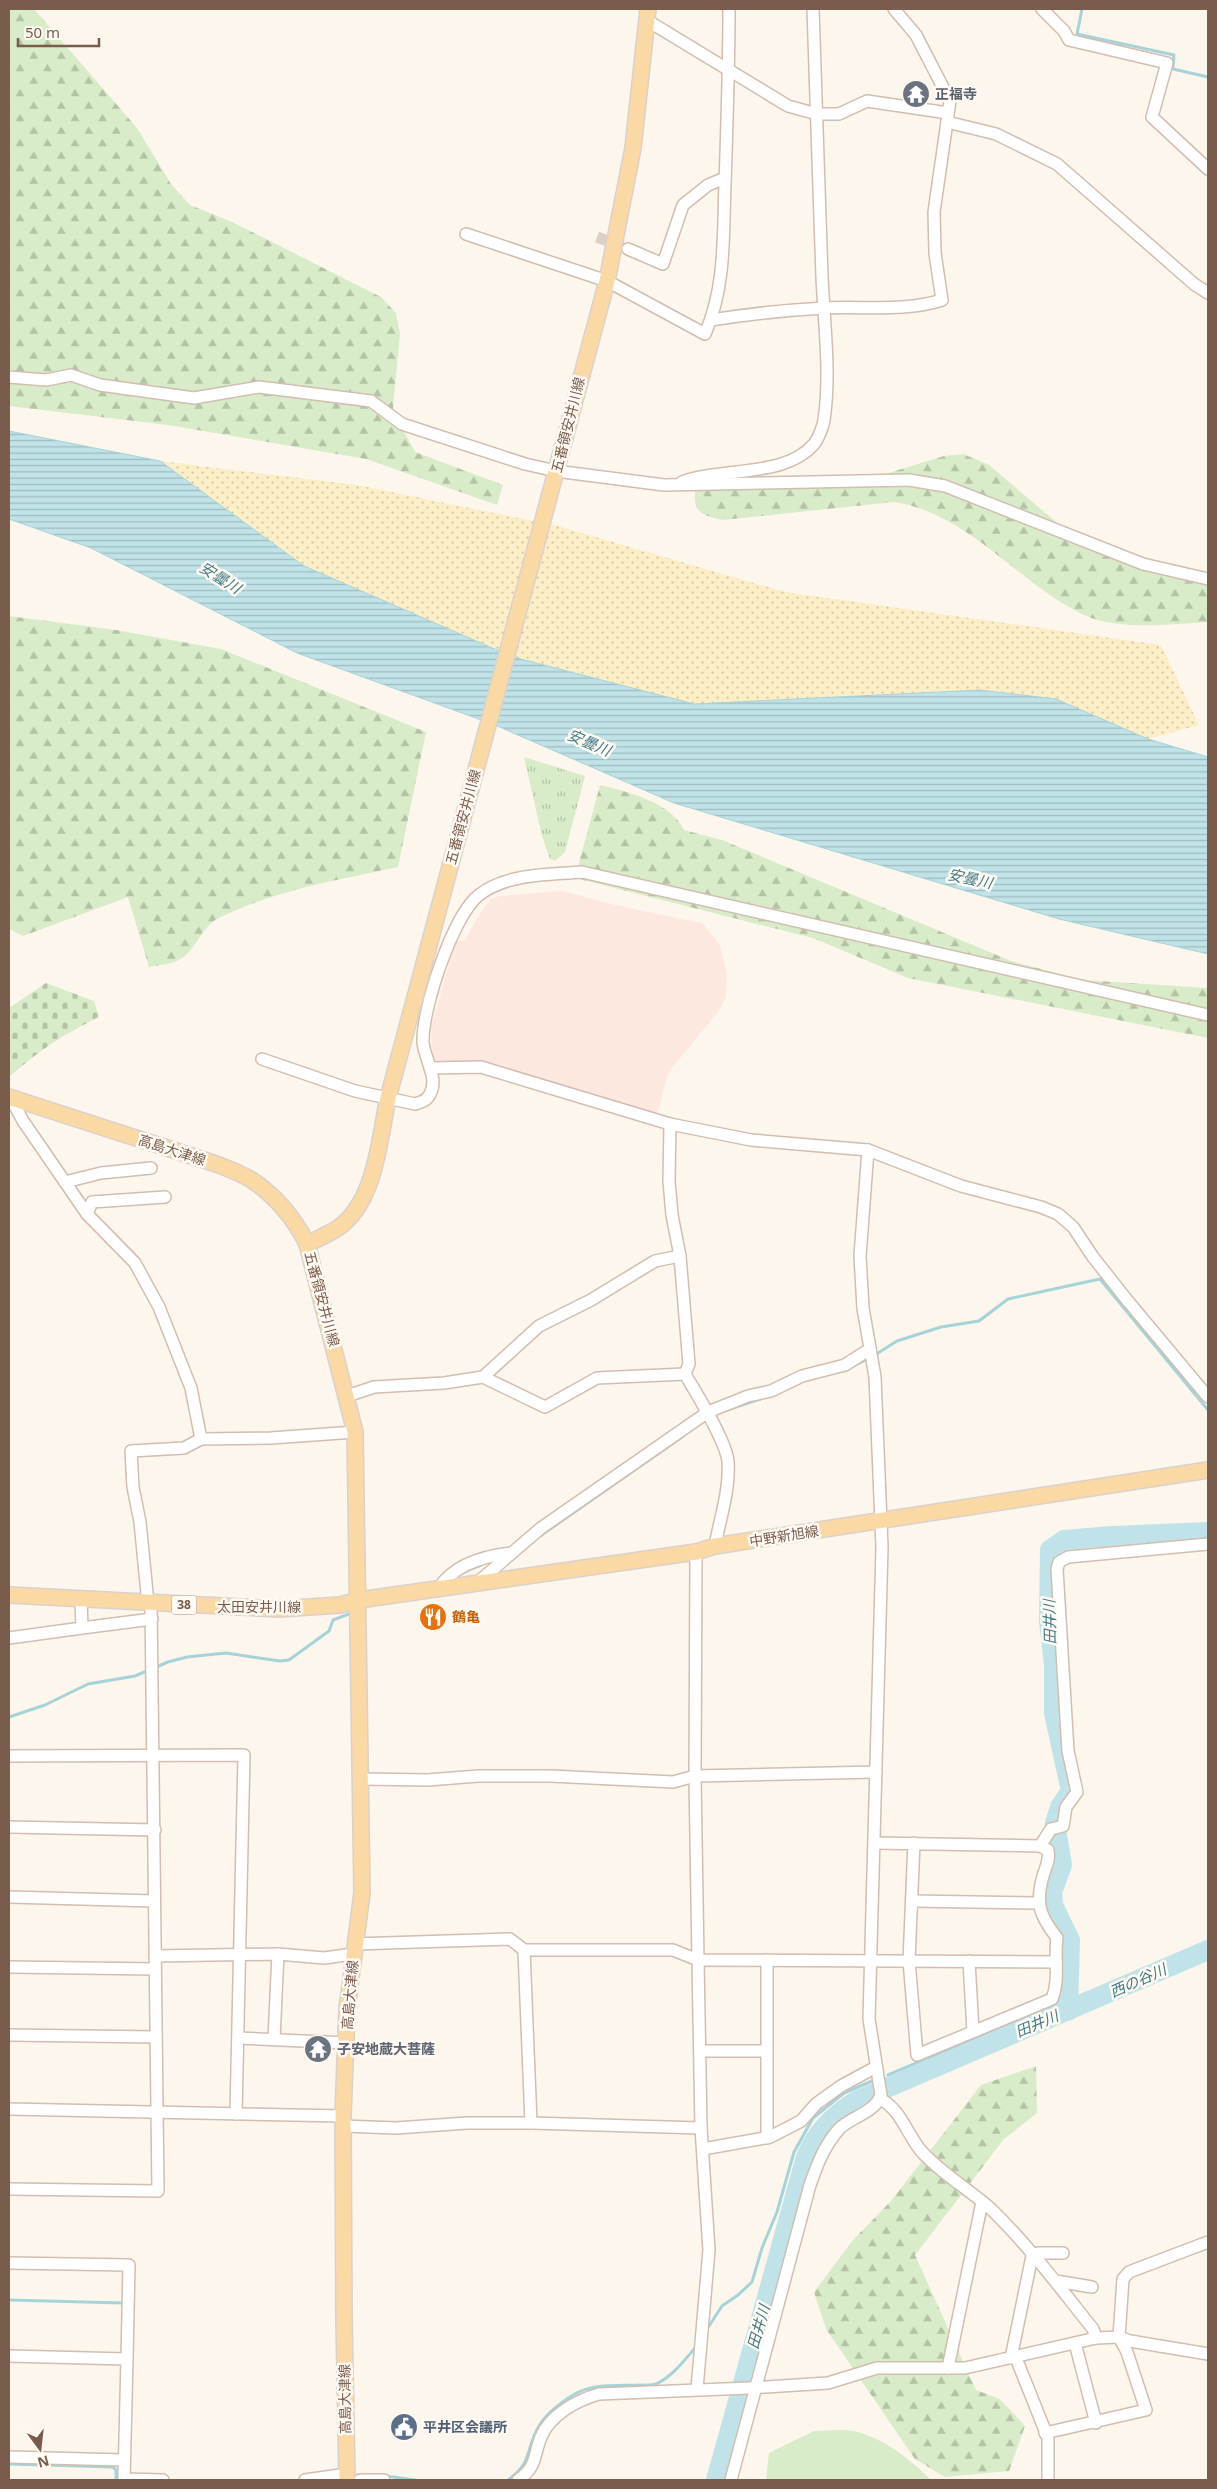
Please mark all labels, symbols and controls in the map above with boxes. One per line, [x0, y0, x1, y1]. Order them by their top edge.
scale bar [18, 15, 99, 47]
text: 50 m [25, 22, 60, 42]
temple icon: 正福寺 [901, 79, 931, 109]
place label: 正福寺 [935, 84, 977, 103]
street label: 五番領安井川線 [546, 375, 589, 475]
water label: 安曇川 [196, 557, 247, 599]
water label: 安曇川 [565, 724, 616, 761]
street label: 五番領安井川線 [441, 767, 484, 867]
water label: 安曇川 [946, 864, 996, 893]
street label: 高島大津線 [136, 1130, 208, 1169]
street label: 五番領安井川線 [301, 1249, 344, 1349]
street label: 中野新旭線 [748, 1521, 820, 1550]
road number: 38 [172, 1596, 196, 1614]
street label: 太田安井川線 [217, 1597, 301, 1616]
water label: 田井川 [1039, 1597, 1059, 1645]
restaurant icon: 鶴亀 [418, 1602, 448, 1632]
place label: 鶴亀 [452, 1607, 480, 1626]
water label: 西の谷川 [1106, 1958, 1171, 2001]
street label: 高島大津線 [337, 1959, 362, 2031]
water label: 田井川 [1012, 2004, 1063, 2041]
temple icon: 子安地蔵大菩薩 [303, 2034, 333, 2064]
place label: 子安地蔵大菩薩 [337, 2039, 435, 2058]
water label: 田井川 [742, 2300, 774, 2351]
street label: 高島大津線 [334, 2364, 355, 2434]
public building icon: 平井区会議所 [389, 2412, 419, 2442]
place label: 平井区会議所 [423, 2417, 507, 2436]
north arrow [15, 2424, 65, 2474]
text: N [36, 2451, 51, 2473]

